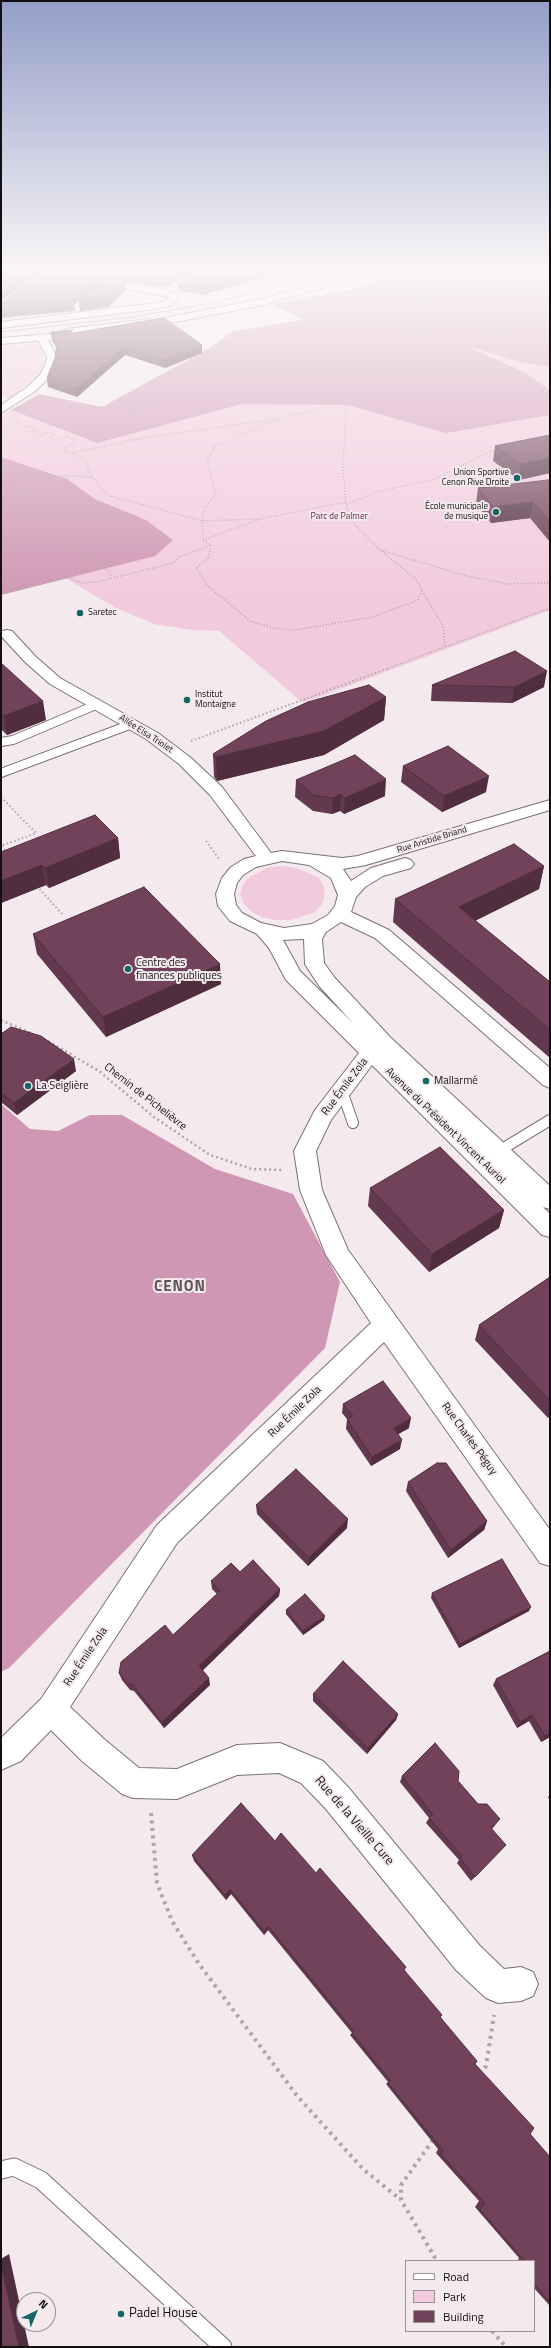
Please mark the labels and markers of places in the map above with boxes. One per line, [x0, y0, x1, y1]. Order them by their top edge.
place label: Union Sportive Cenon Rive Droite [442, 468, 509, 489]
marker: Union Sportive Cenon Rive Droite [512, 473, 522, 483]
place label: École municipale de musique [425, 502, 488, 523]
marker: École municipale de musique [491, 507, 501, 517]
marker: Saretec [75, 608, 85, 618]
place label: Saretec [88, 608, 117, 618]
place label: Institut Montaigne [195, 690, 236, 711]
marker: Institut Montaigne [182, 695, 192, 705]
place label: Centre des finances publiques [136, 956, 222, 982]
marker: Centre des finances publiques [123, 964, 133, 974]
place label: Mallarmé [434, 1074, 478, 1088]
marker: Mallarmé [421, 1076, 431, 1086]
place label: La Seiglière [36, 1079, 89, 1093]
marker: La Seiglière [23, 1081, 33, 1091]
place label: Padel House [129, 2306, 198, 2322]
marker: Padel House [116, 2309, 126, 2319]

